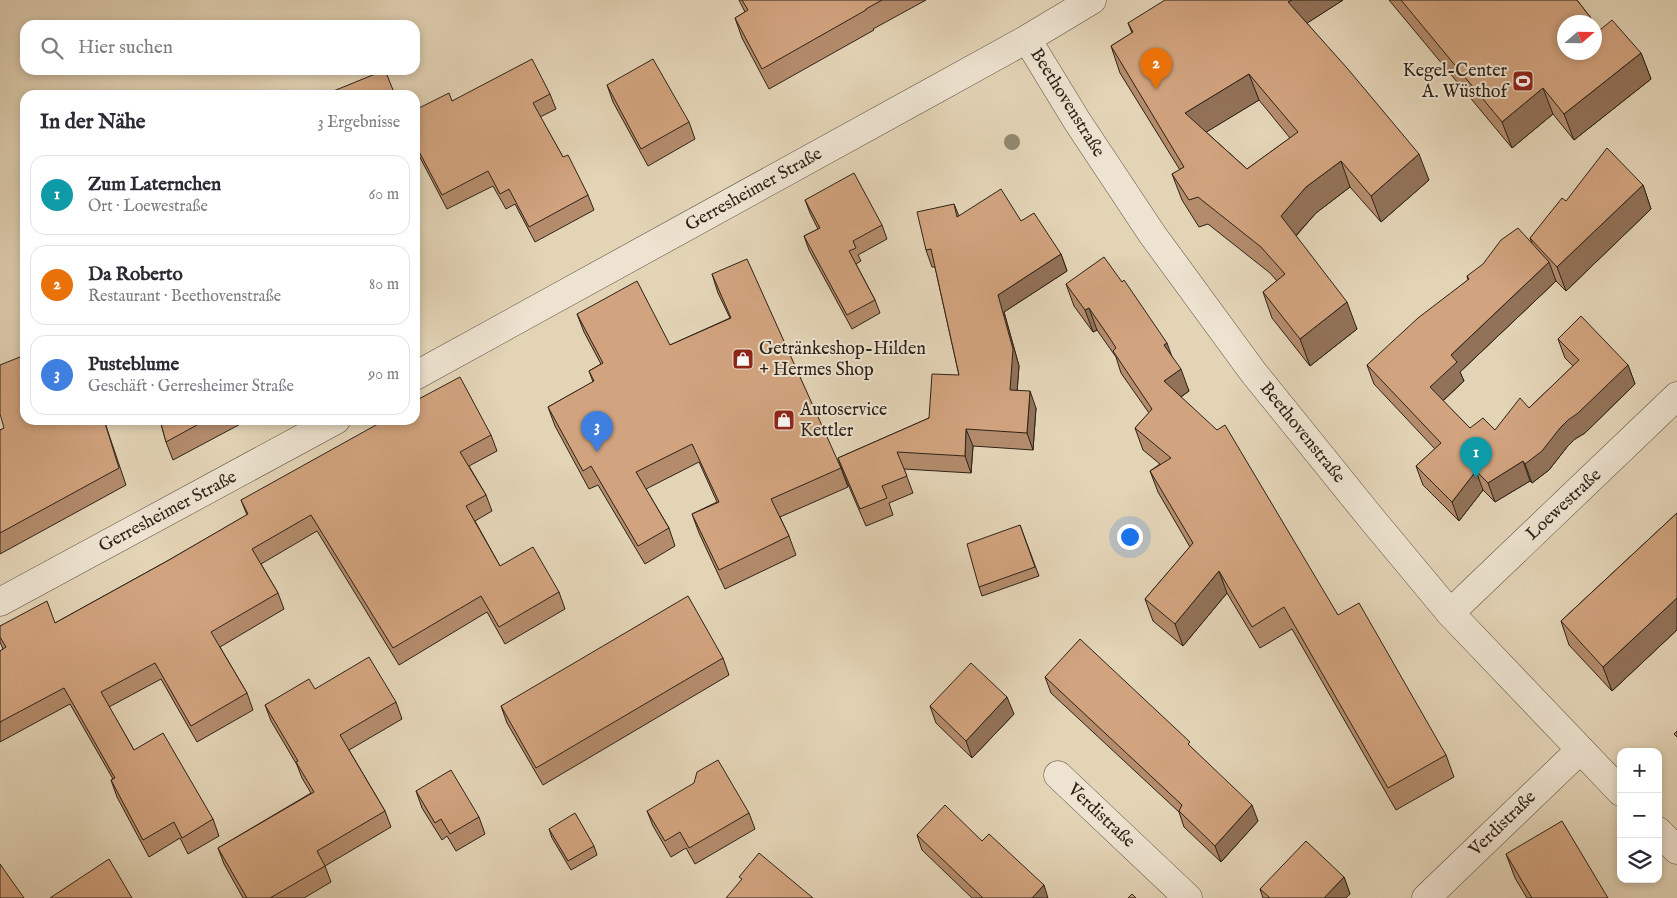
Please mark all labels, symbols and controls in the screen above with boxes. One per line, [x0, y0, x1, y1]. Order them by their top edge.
north arrow [1557, 15, 1602, 60]
search box [20, 20, 420, 75]
icon: search [38, 34, 66, 62]
text: Hier suchen [78, 36, 173, 60]
street label: Beethovenstraße [1024, 44, 1110, 162]
pin: 2 [1140, 48, 1172, 89]
place label: Kegel-Center A. Wüsthof [1403, 60, 1510, 104]
sports icon: Kegel-Center A. Wüsthof [1511, 69, 1535, 93]
text: In der Nähe [40, 109, 146, 136]
text: 3 Ergebnisse [318, 113, 400, 133]
street label: Gerresheimer Straße [682, 143, 826, 237]
text: Zum Laternchen [88, 173, 221, 197]
text: 1 [54, 185, 60, 205]
text: 60 m [369, 185, 399, 205]
text: Ort · Loewestraße [88, 197, 208, 217]
text: Da Roberto [88, 263, 183, 287]
text: 2 [53, 275, 61, 295]
text: 80 m [369, 275, 399, 295]
text: Restaurant · Beethovenstraße [88, 287, 281, 307]
place label: Getränkeshop-Hilden + Hermes Shop [759, 338, 926, 382]
shop icon: Getränkeshop-Hilden + Hermes Shop [731, 347, 755, 371]
text: Pusteblume [88, 353, 179, 377]
text: 3 [54, 365, 60, 385]
text: 90 m [368, 365, 399, 385]
text: Geschäft · Gerresheimer Straße [88, 377, 294, 397]
street label: Beethovenstraße [1254, 378, 1350, 488]
place label: Autoservice Kettler [799, 399, 887, 443]
shop icon: Autoservice Kettler [772, 408, 796, 432]
pin: 3 [581, 411, 613, 452]
pin: 1 [1460, 437, 1492, 478]
street label: Loewestraße [1521, 464, 1607, 546]
street label: Gerresheimer Straße [95, 466, 241, 558]
your location [1117, 524, 1143, 550]
map controls [1617, 748, 1662, 883]
button: + [1617, 748, 1662, 793]
street label: Verdistraße [1061, 778, 1140, 853]
street label: Verdistraße [1464, 786, 1541, 862]
button: − [1617, 793, 1662, 838]
button: layers [1617, 838, 1662, 883]

